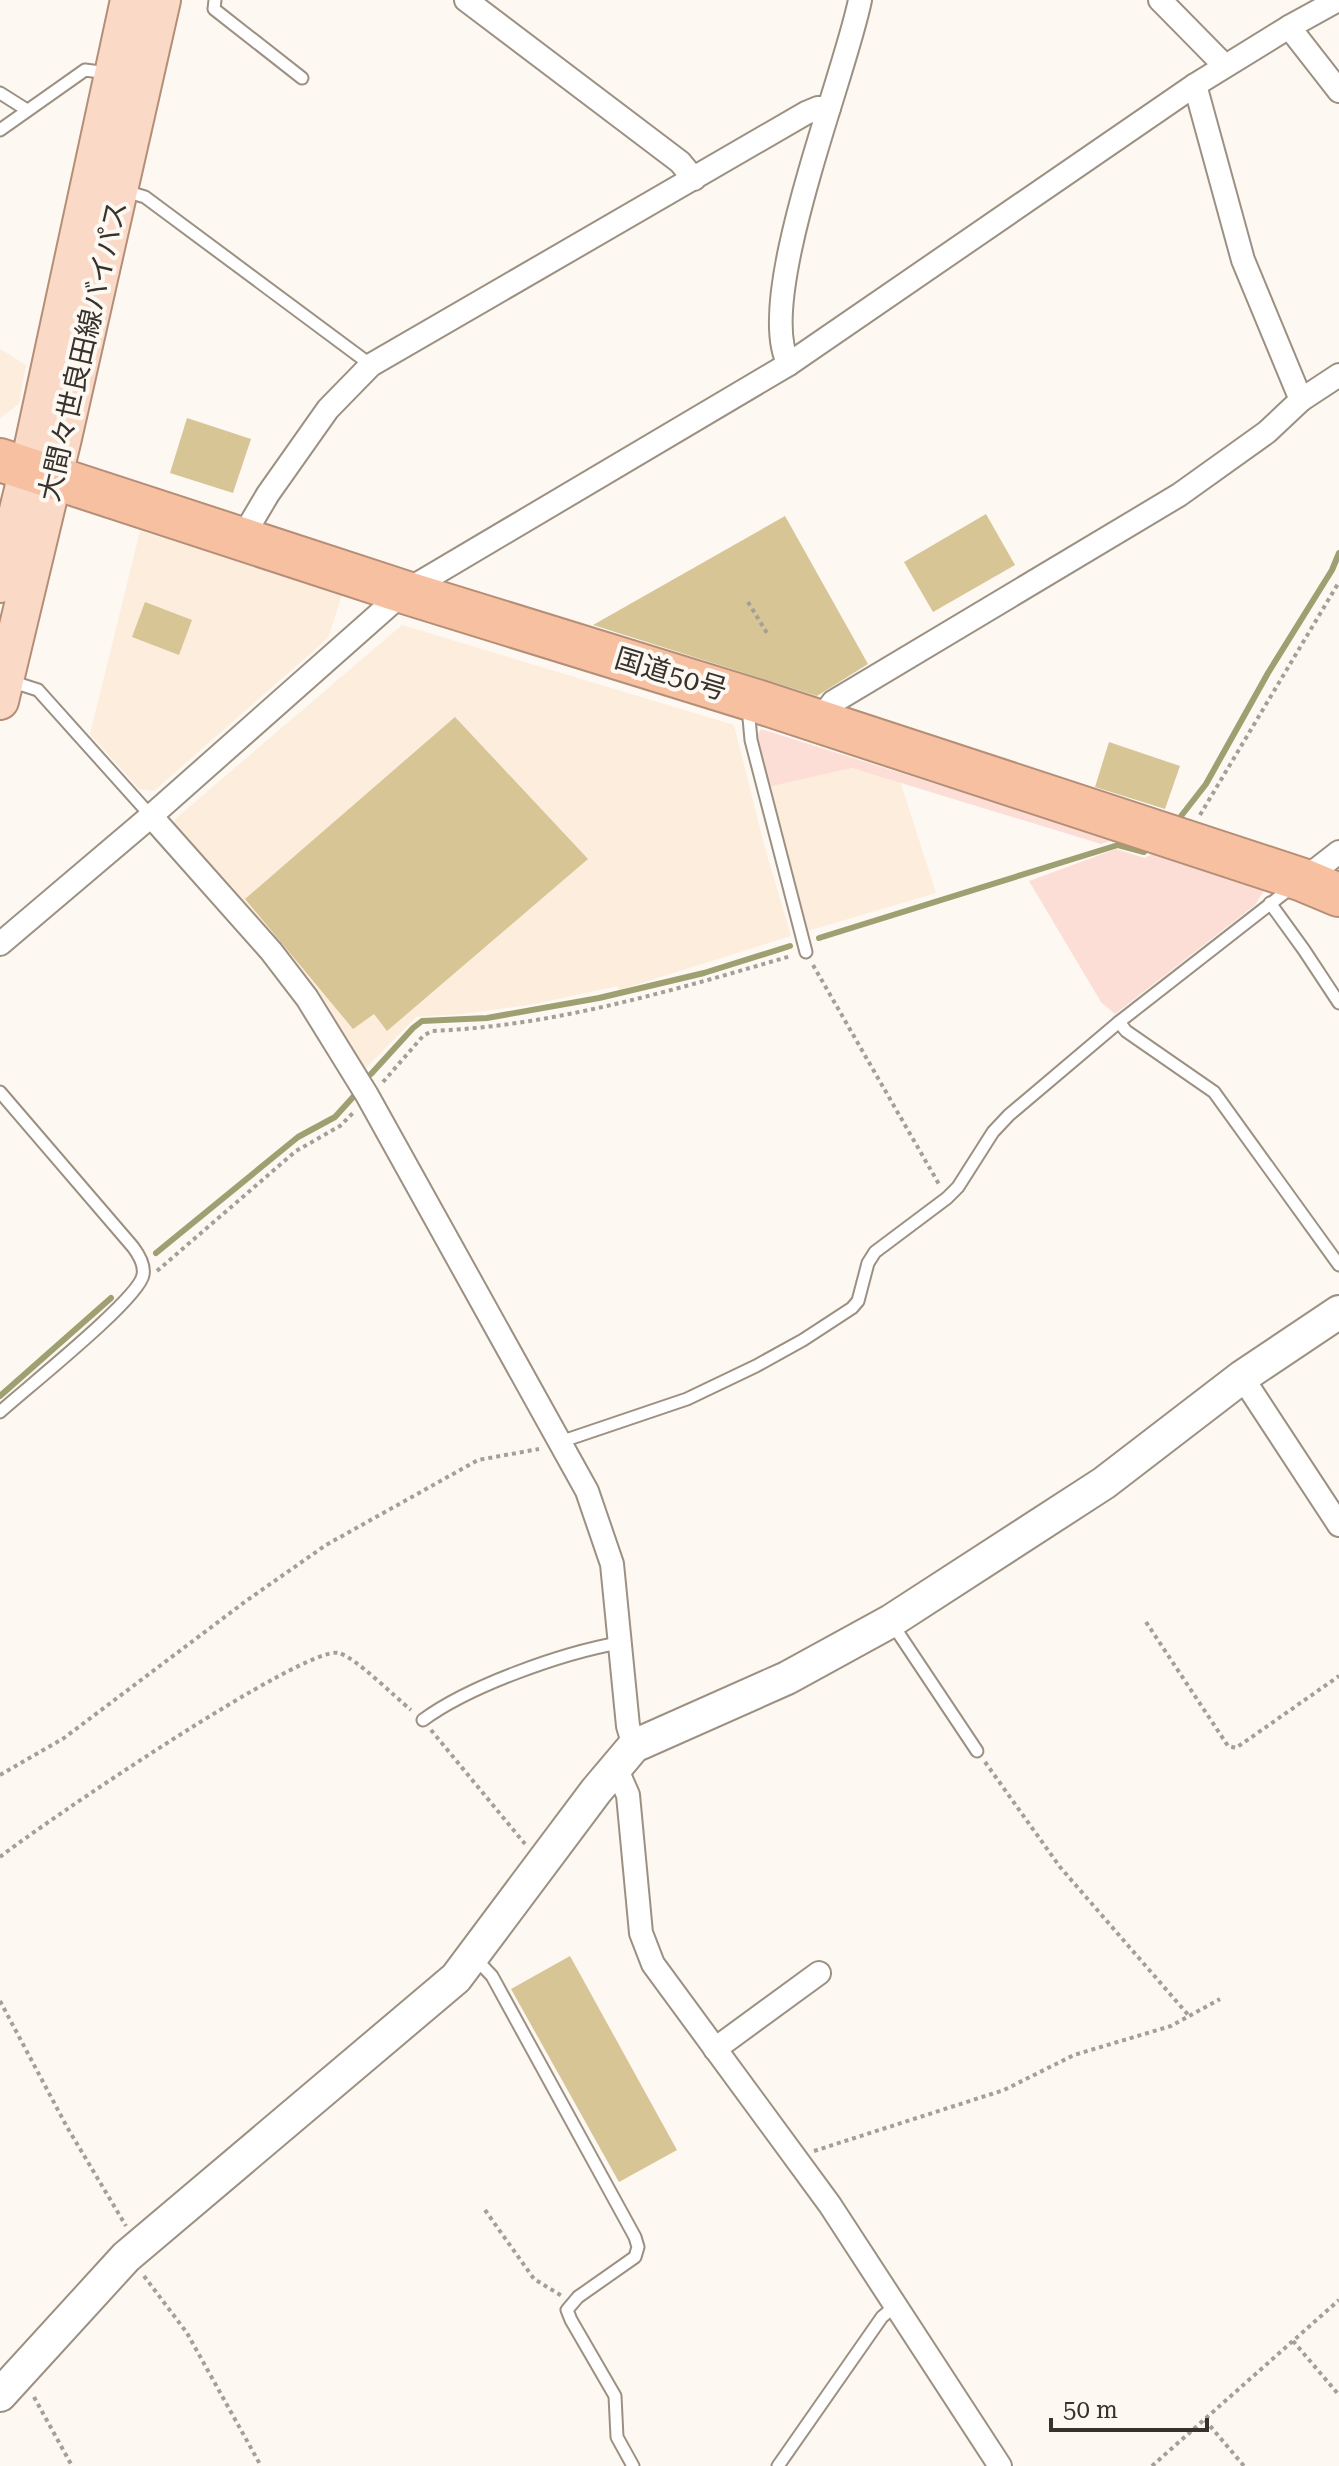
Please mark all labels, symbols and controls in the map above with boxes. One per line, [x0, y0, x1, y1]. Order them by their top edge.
street label: 大間々世良田線バイパス [32, 198, 134, 504]
street label: 国道50号 [611, 641, 731, 707]
scale bar [1051, 2382, 1207, 2432]
text: 50 m [1063, 2396, 1118, 2424]

